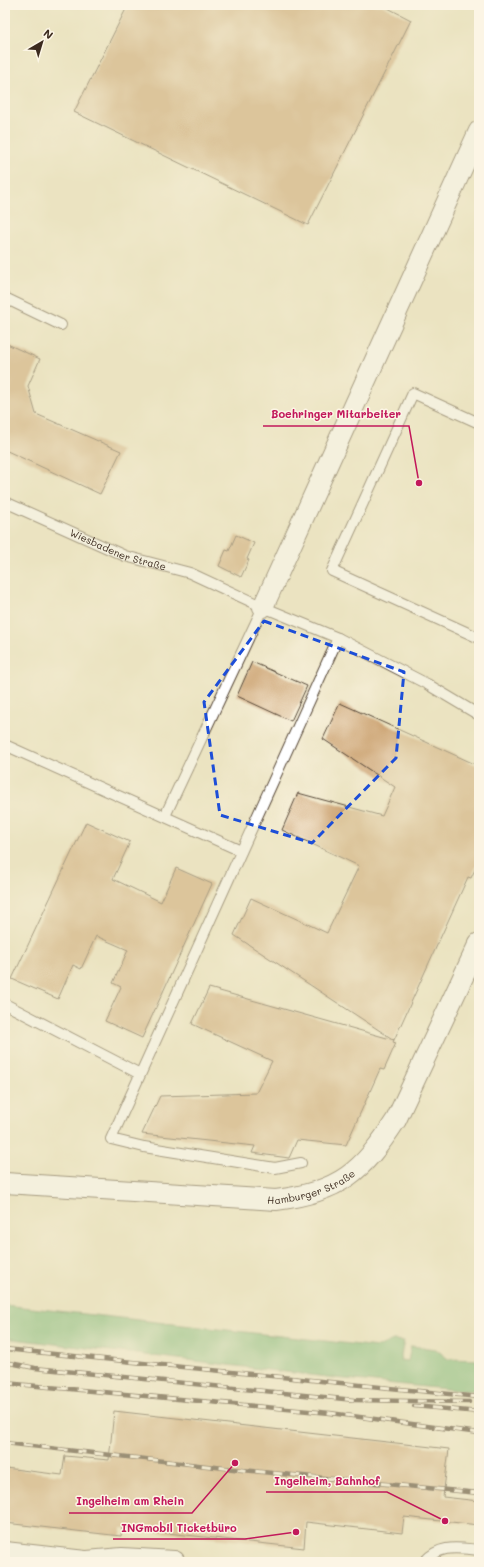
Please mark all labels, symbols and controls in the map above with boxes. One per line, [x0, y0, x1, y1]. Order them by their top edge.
north arrow [22, 22, 62, 62]
text: N [41, 25, 56, 42]
callout: Boehringer Mitarbeiter [263, 403, 409, 426]
text: Boehringer Mitarbeiter [271, 406, 401, 421]
street label: Wiesbadener Straße [68, 525, 168, 573]
street label: Hamburger Straße [267, 1166, 358, 1207]
callout: Ingelheim, Bahnhof [266, 1469, 387, 1492]
text: Ingelheim, Bahnhof [274, 1473, 380, 1488]
callout: Ingelheim am Rhein [69, 1490, 192, 1513]
text: Ingelheim am Rhein [76, 1493, 184, 1508]
callout: INGmobil Ticketbüro [113, 1516, 245, 1539]
text: INGmobil Ticketbüro [121, 1520, 237, 1535]

